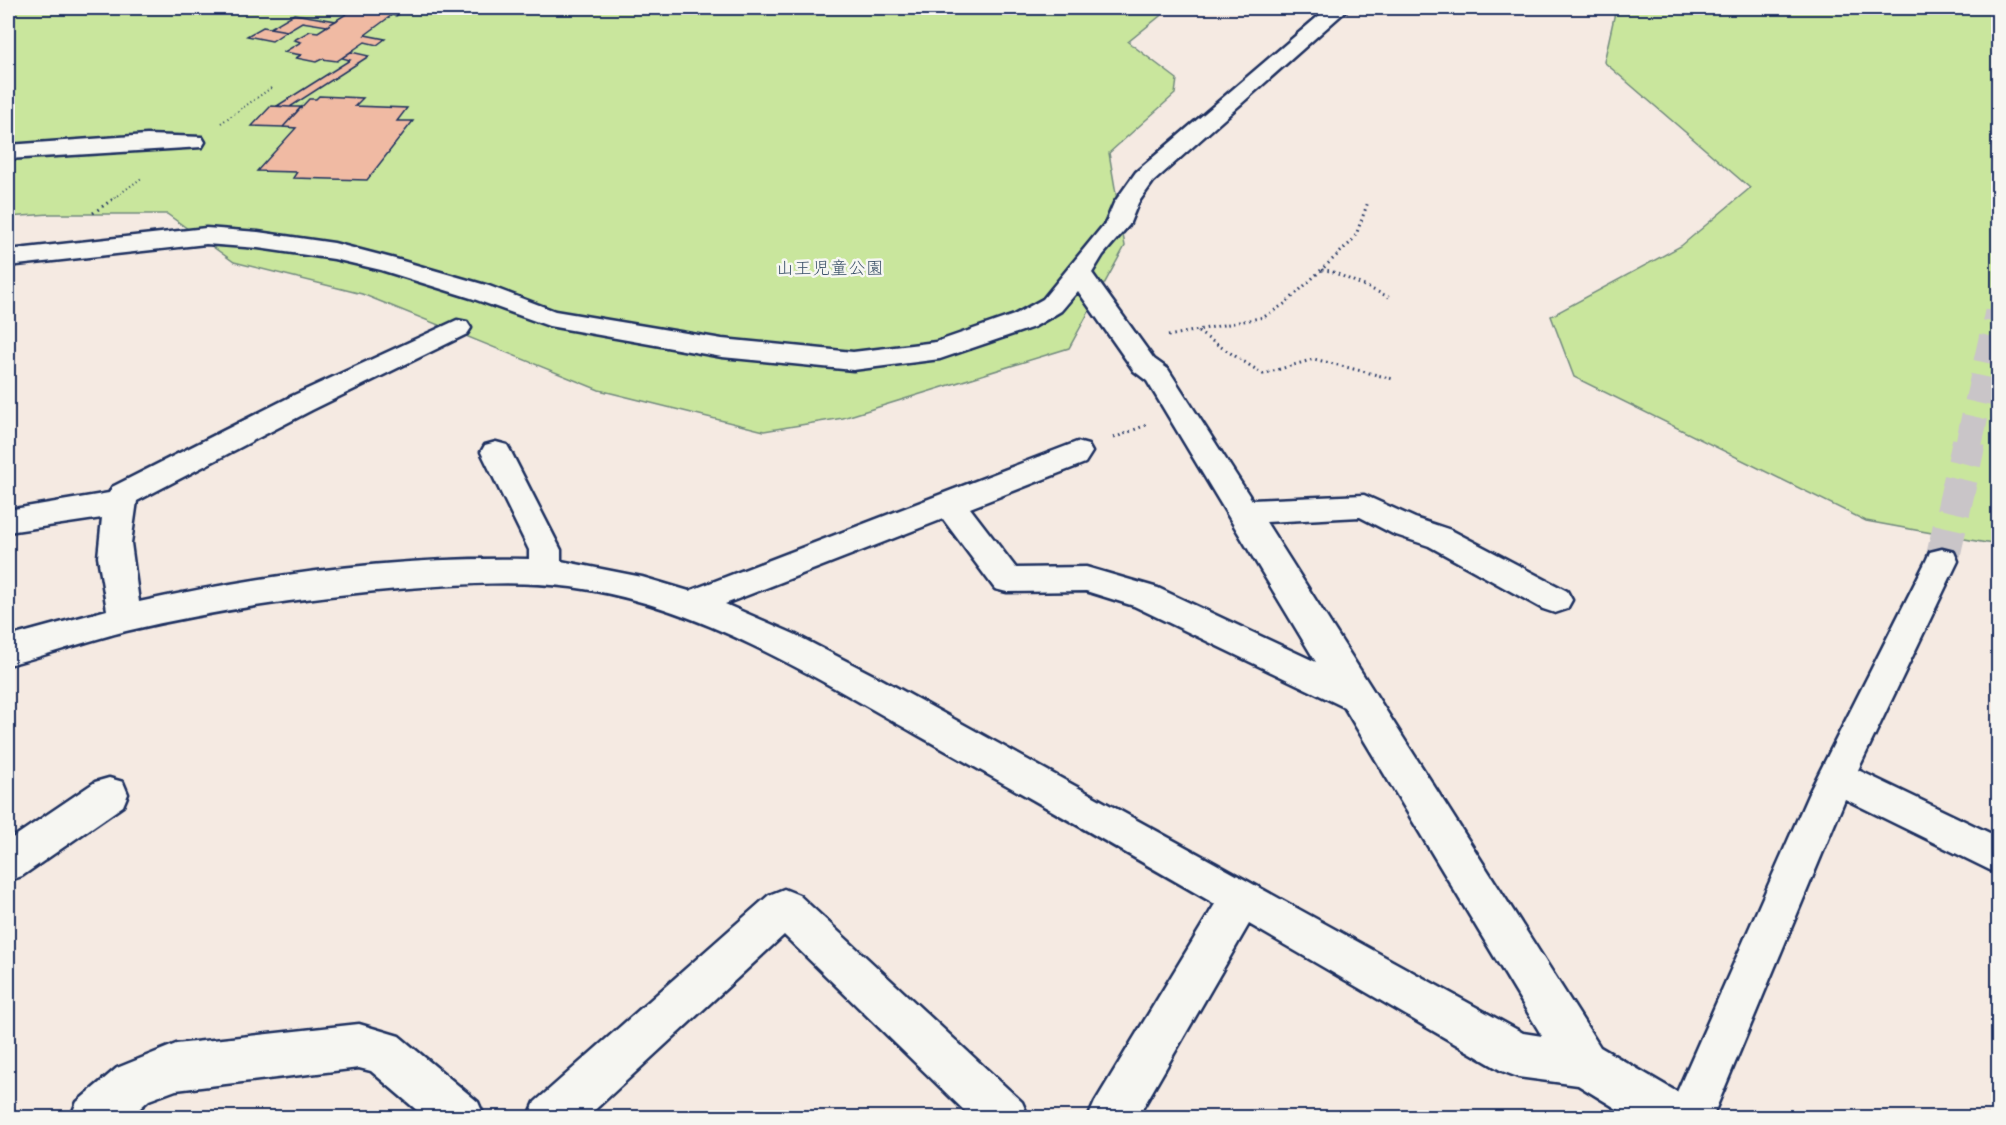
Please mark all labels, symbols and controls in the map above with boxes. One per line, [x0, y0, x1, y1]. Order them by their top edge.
park label: 山王児童公園 [776, 257, 884, 279]

